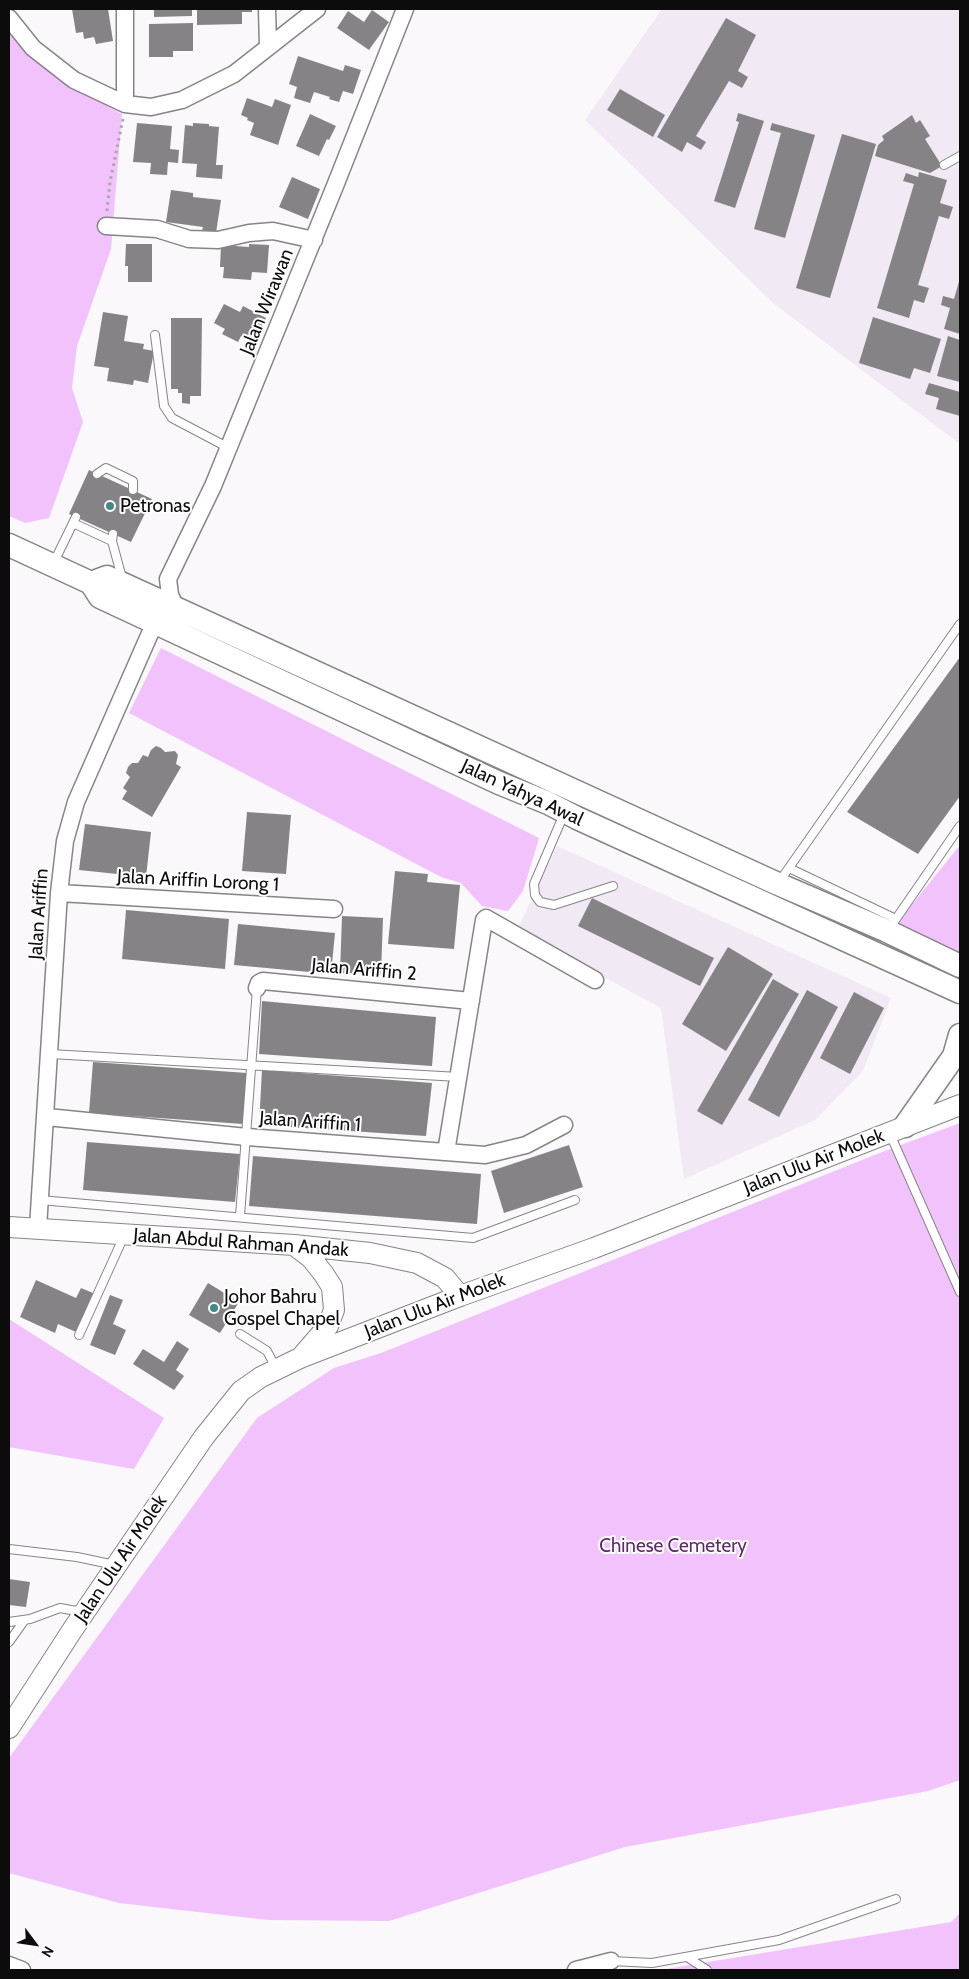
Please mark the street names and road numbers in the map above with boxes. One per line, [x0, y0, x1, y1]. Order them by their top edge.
street label: Jalan Wirawan [235, 246, 299, 358]
street label: Jalan Yahya Awal [457, 755, 587, 831]
street label: Jalan Ariffin Lorong 1 [116, 865, 280, 897]
street label: Jalan Ariffin [24, 868, 54, 960]
street label: Jalan Ariffin 2 [310, 954, 418, 986]
street label: Jalan Ariffin 1 [258, 1107, 362, 1137]
street label: Jalan Ulu Air Molek [740, 1125, 888, 1199]
street label: Jalan Abdul Rahman Andak [133, 1224, 349, 1262]
street label: Jalan Ulu Air Molek [361, 1269, 509, 1343]
street label: Jalan Ulu Air Molek [70, 1491, 172, 1627]

